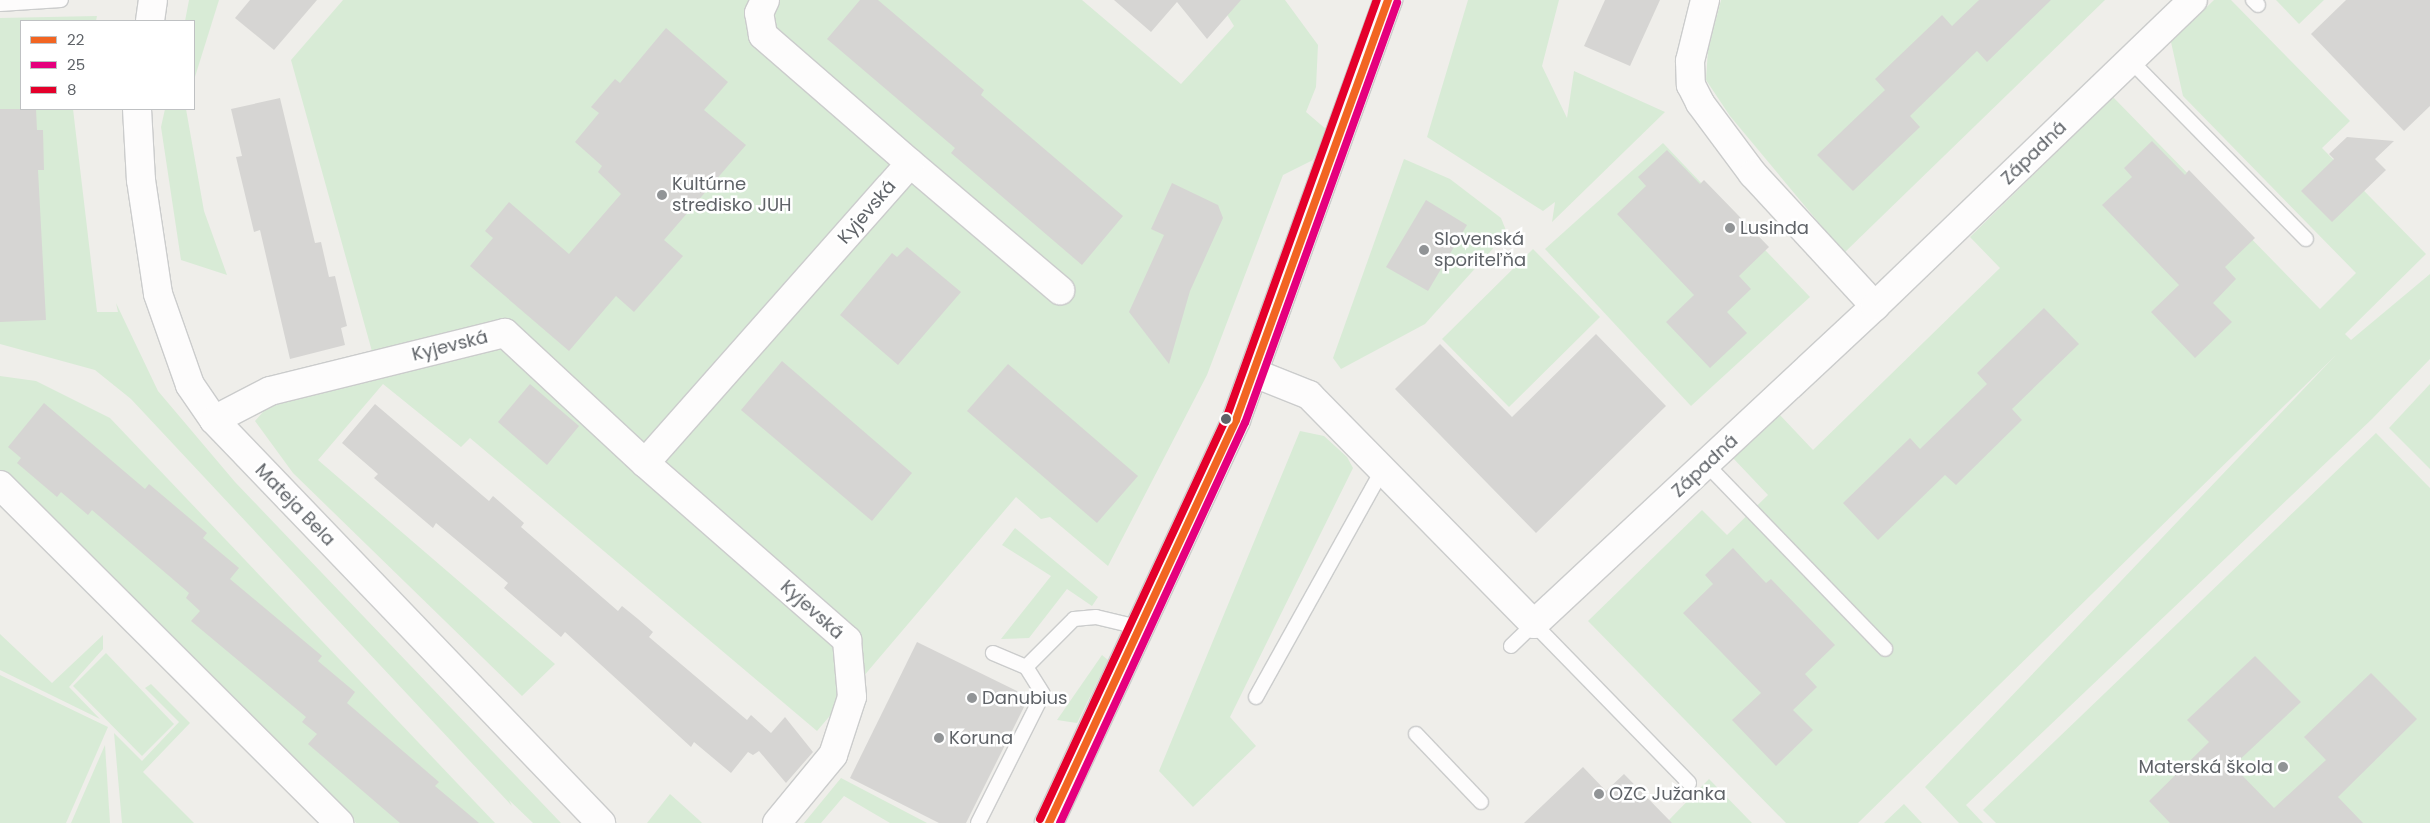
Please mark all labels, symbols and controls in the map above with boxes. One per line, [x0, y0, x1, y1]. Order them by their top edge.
legend [20, 20, 195, 110]
text: 22 [67, 29, 84, 50]
text: 25 [67, 54, 85, 75]
text: 8 [67, 79, 76, 100]
street label: Západná [1997, 117, 2071, 189]
place label: Kultúrne stredisko JUH [672, 174, 792, 216]
street label: Kyjevská [833, 176, 901, 248]
marker: Kultúrne stredisko JUH [656, 189, 668, 201]
place label: Lusinda [1740, 217, 1809, 239]
marker: Lusinda [1724, 222, 1736, 234]
place label: Slovenská sporiteľňa [1434, 229, 1526, 272]
marker: Slovenská sporiteľňa [1418, 244, 1430, 256]
street label: Kyjevská [410, 326, 490, 366]
unlabelled marker [1221, 414, 1231, 424]
street label: Západná [1668, 430, 1742, 502]
street label: Mateja Bela [251, 460, 339, 550]
street label: Kyjevská [776, 576, 848, 644]
place label: Danubius [982, 687, 1067, 709]
marker: Danubius [966, 692, 978, 704]
place label: Koruna [949, 727, 1013, 749]
marker: Koruna [933, 732, 945, 744]
place label: Materská škola [2138, 756, 2273, 778]
marker: Materská škola [2277, 761, 2289, 773]
place label: OZC Južanka [1609, 783, 1726, 805]
marker: OZC Južanka [1593, 788, 1605, 800]

